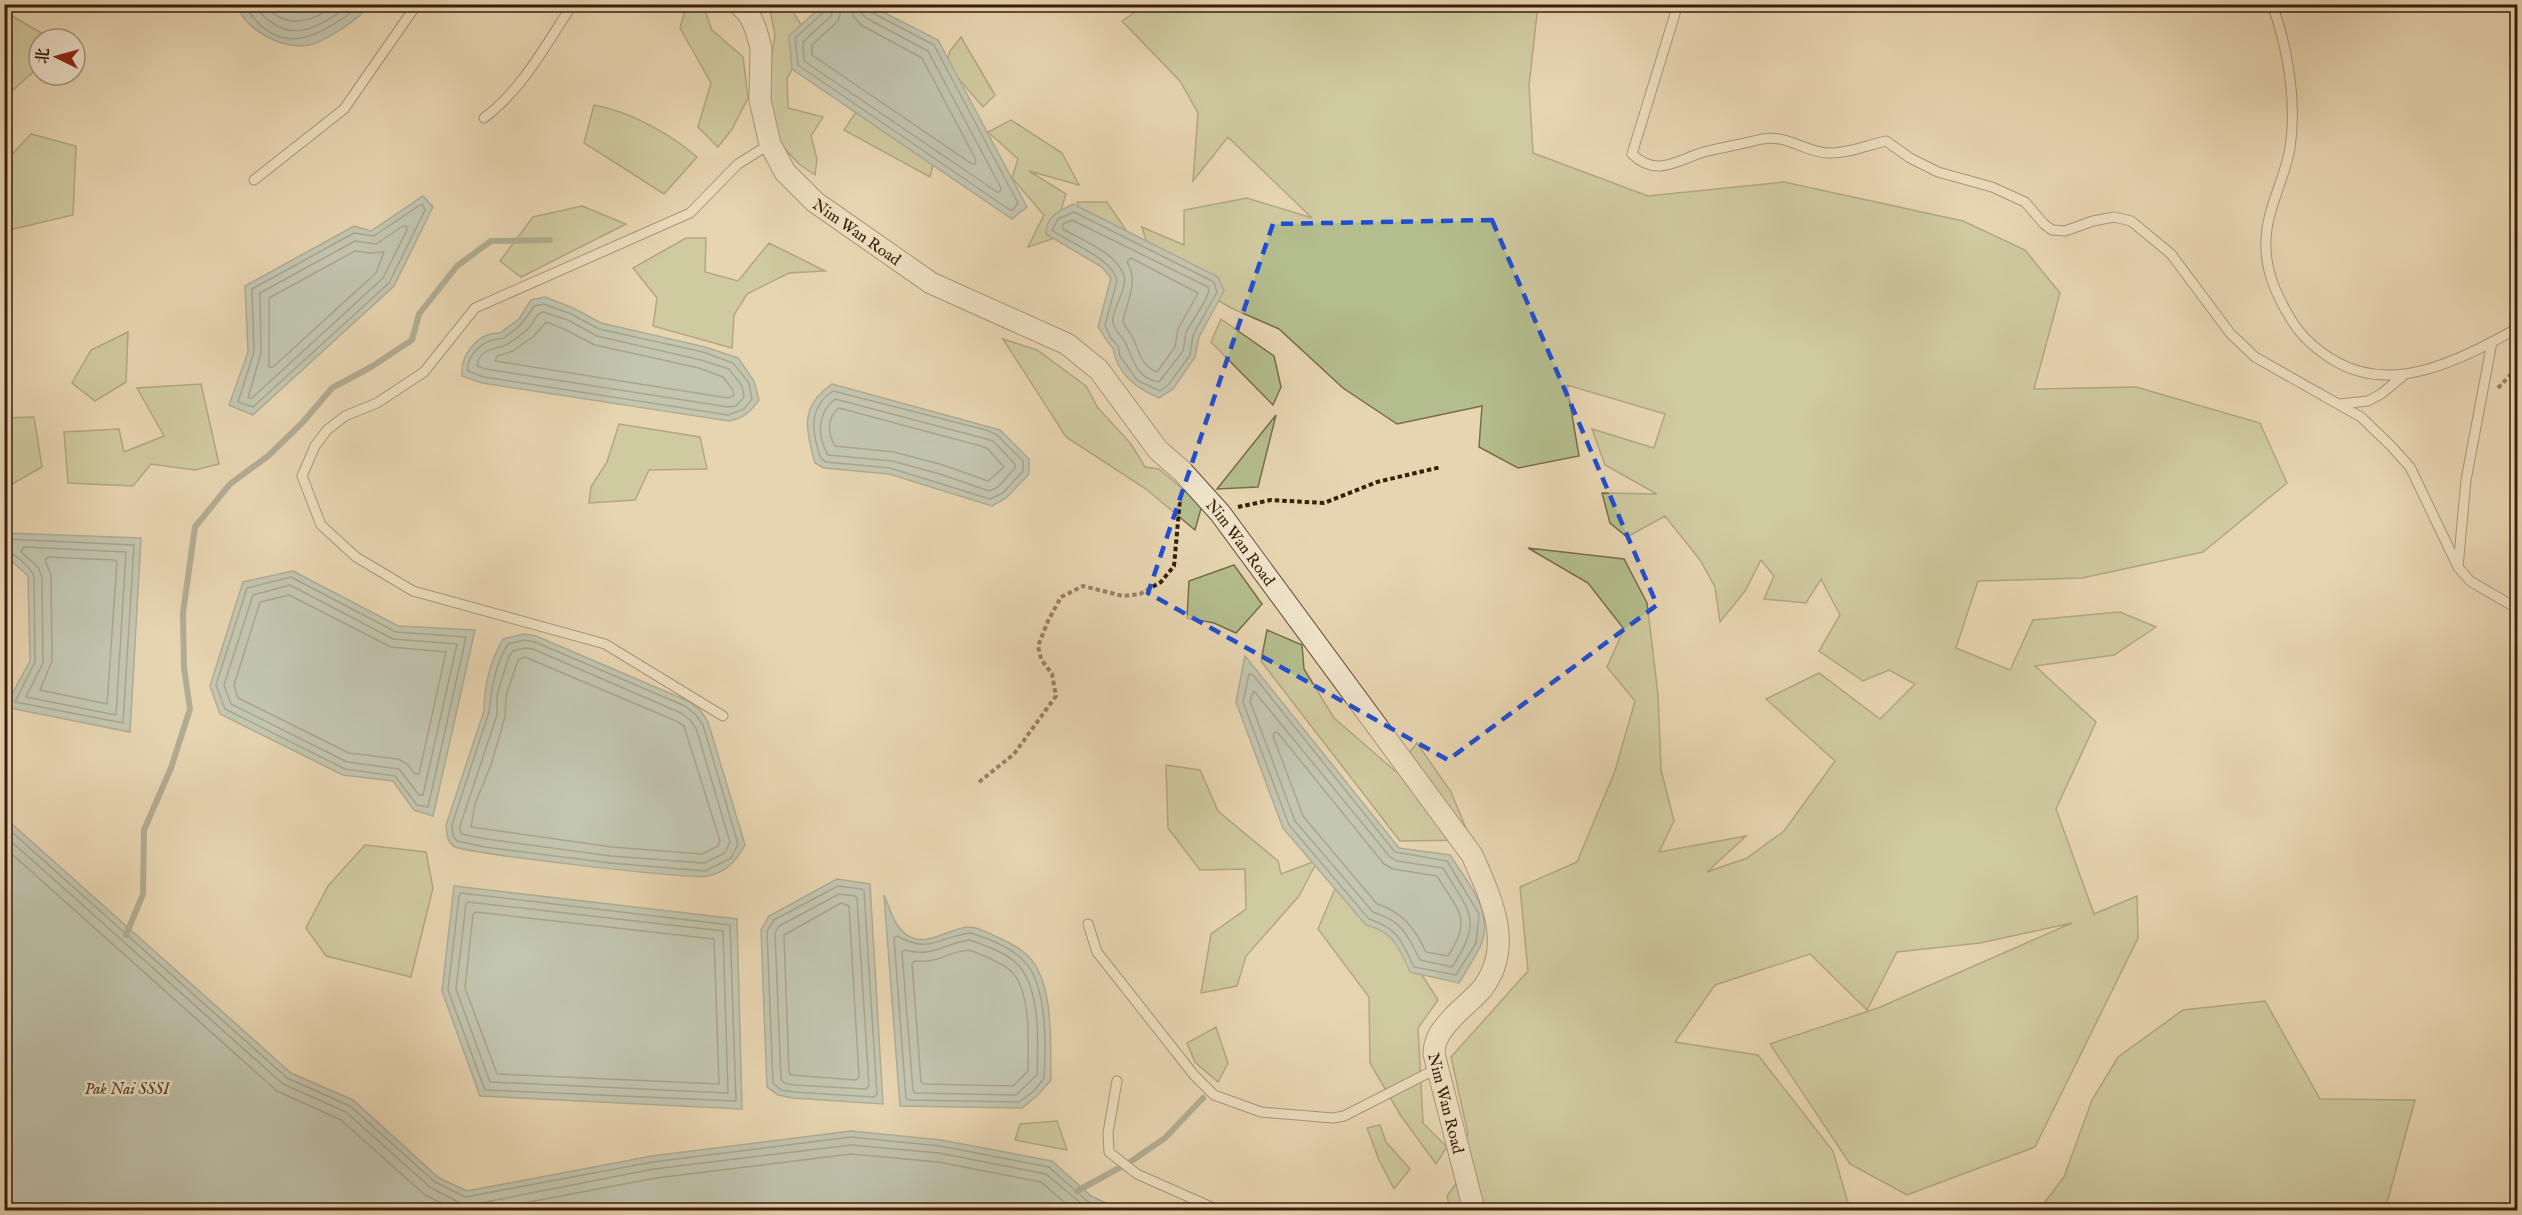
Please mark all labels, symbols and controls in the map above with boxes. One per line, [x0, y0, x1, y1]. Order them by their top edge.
north arrow [27, 27, 87, 87]
text: 北 [33, 47, 55, 65]
street label: Nim Wan Road [808, 195, 905, 271]
street label: Nim Wan Road [1200, 496, 1279, 591]
street label: Nim Wan Road [1422, 1051, 1467, 1157]
park label: Pak Nai SSSI [85, 1080, 171, 1100]

